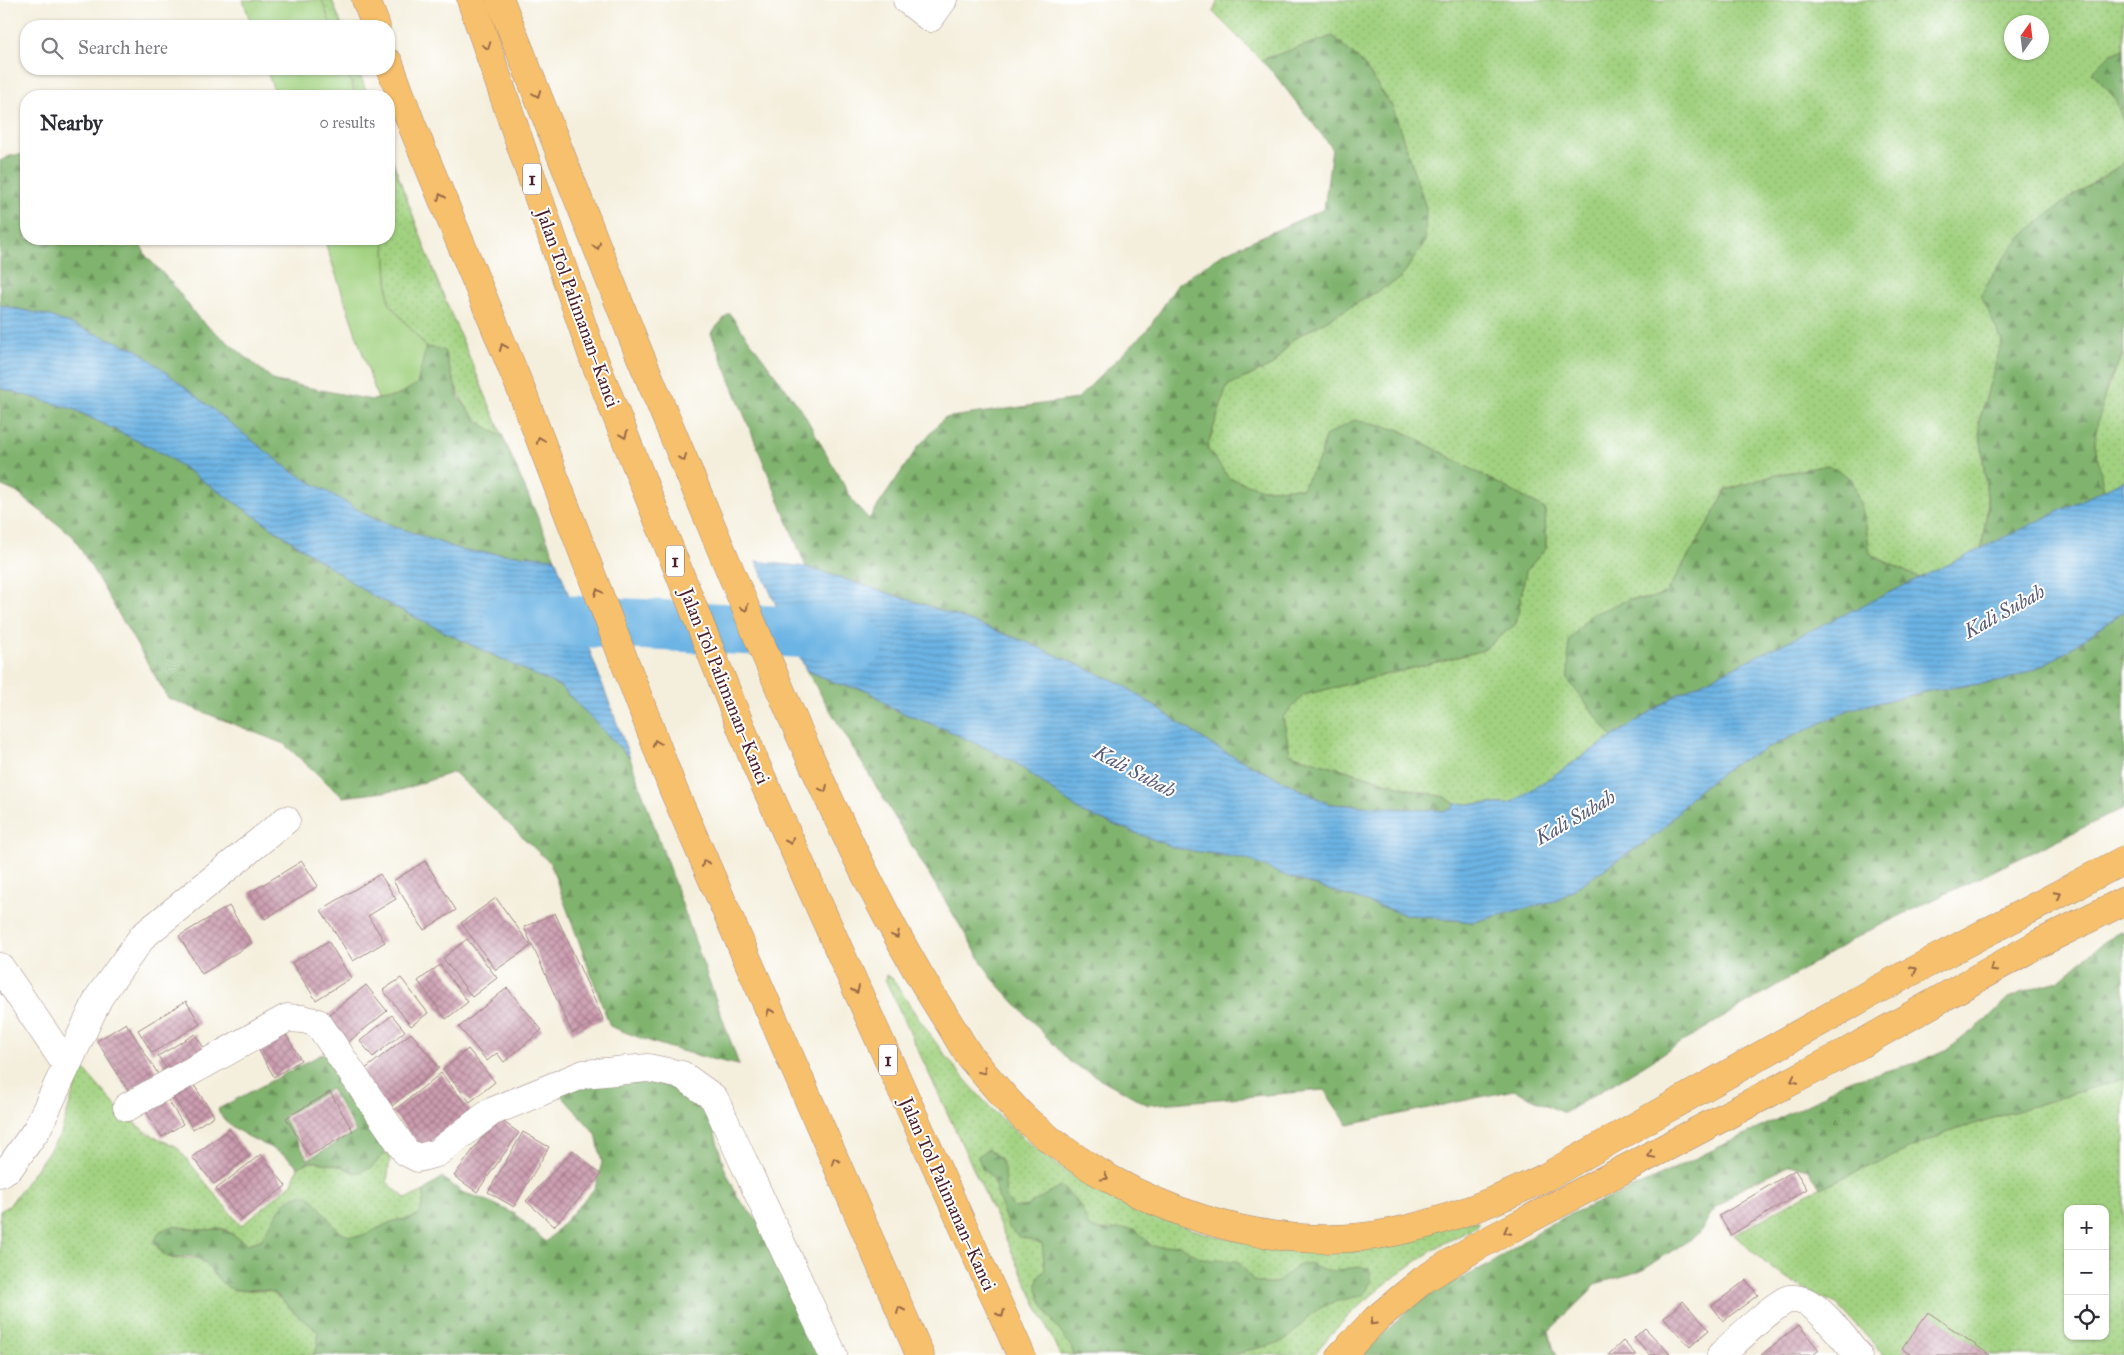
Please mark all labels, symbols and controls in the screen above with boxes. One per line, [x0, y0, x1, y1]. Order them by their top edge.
north arrow [2004, 15, 2049, 60]
search box [20, 20, 395, 75]
icon: search [38, 34, 66, 62]
text: Search here [78, 36, 168, 59]
one-way arrow [481, 41, 491, 50]
one-way arrow [531, 89, 542, 98]
text: Nearby [40, 110, 103, 136]
text: 0 results [320, 113, 375, 132]
road number: 1 [523, 163, 541, 194]
one-way arrow [437, 193, 447, 202]
street label: Jalan Tol Palimanan–Kanci [530, 204, 625, 411]
one-way arrow [591, 241, 601, 249]
one-way arrow [499, 343, 510, 352]
one-way arrow [618, 430, 628, 439]
one-way arrow [536, 436, 546, 445]
one-way arrow [676, 453, 687, 462]
road number: 1 [666, 546, 684, 576]
water label: Kali Subah [1958, 579, 2049, 644]
street label: Jalan Tol Palimanan–Kanci [673, 583, 775, 788]
one-way arrow [594, 588, 604, 596]
one-way arrow [739, 603, 750, 612]
water label: Kali Subah [1089, 739, 1180, 803]
one-way arrow [651, 740, 661, 748]
one-way arrow [817, 784, 828, 793]
water label: Kali Subah [1530, 784, 1620, 850]
one-way arrow [784, 836, 795, 845]
one-way arrow [701, 860, 711, 868]
one-way arrow [2053, 891, 2062, 901]
one-way arrow [890, 929, 900, 938]
one-way arrow [1990, 963, 1999, 973]
one-way arrow [1909, 966, 1918, 976]
one-way arrow [850, 985, 861, 994]
one-way arrow [766, 1008, 777, 1017]
road number: 1 [879, 1044, 897, 1076]
one-way arrow [978, 1066, 987, 1075]
one-way arrow [1791, 1074, 1800, 1084]
street label: Jalan Tol Palimanan–Kanci [893, 1092, 1001, 1295]
one-way arrow [1647, 1149, 1656, 1159]
one-way arrow [831, 1157, 842, 1166]
one-way arrow [1100, 1170, 1109, 1180]
map controls [2064, 1205, 2109, 1340]
button: + [2064, 1205, 2109, 1250]
one-way arrow [1503, 1225, 1512, 1235]
button: − [2064, 1250, 2109, 1295]
button: locate [2064, 1295, 2109, 1340]
one-way arrow [896, 1306, 907, 1315]
one-way arrow [995, 1309, 1006, 1318]
one-way arrow [1370, 1316, 1379, 1325]

